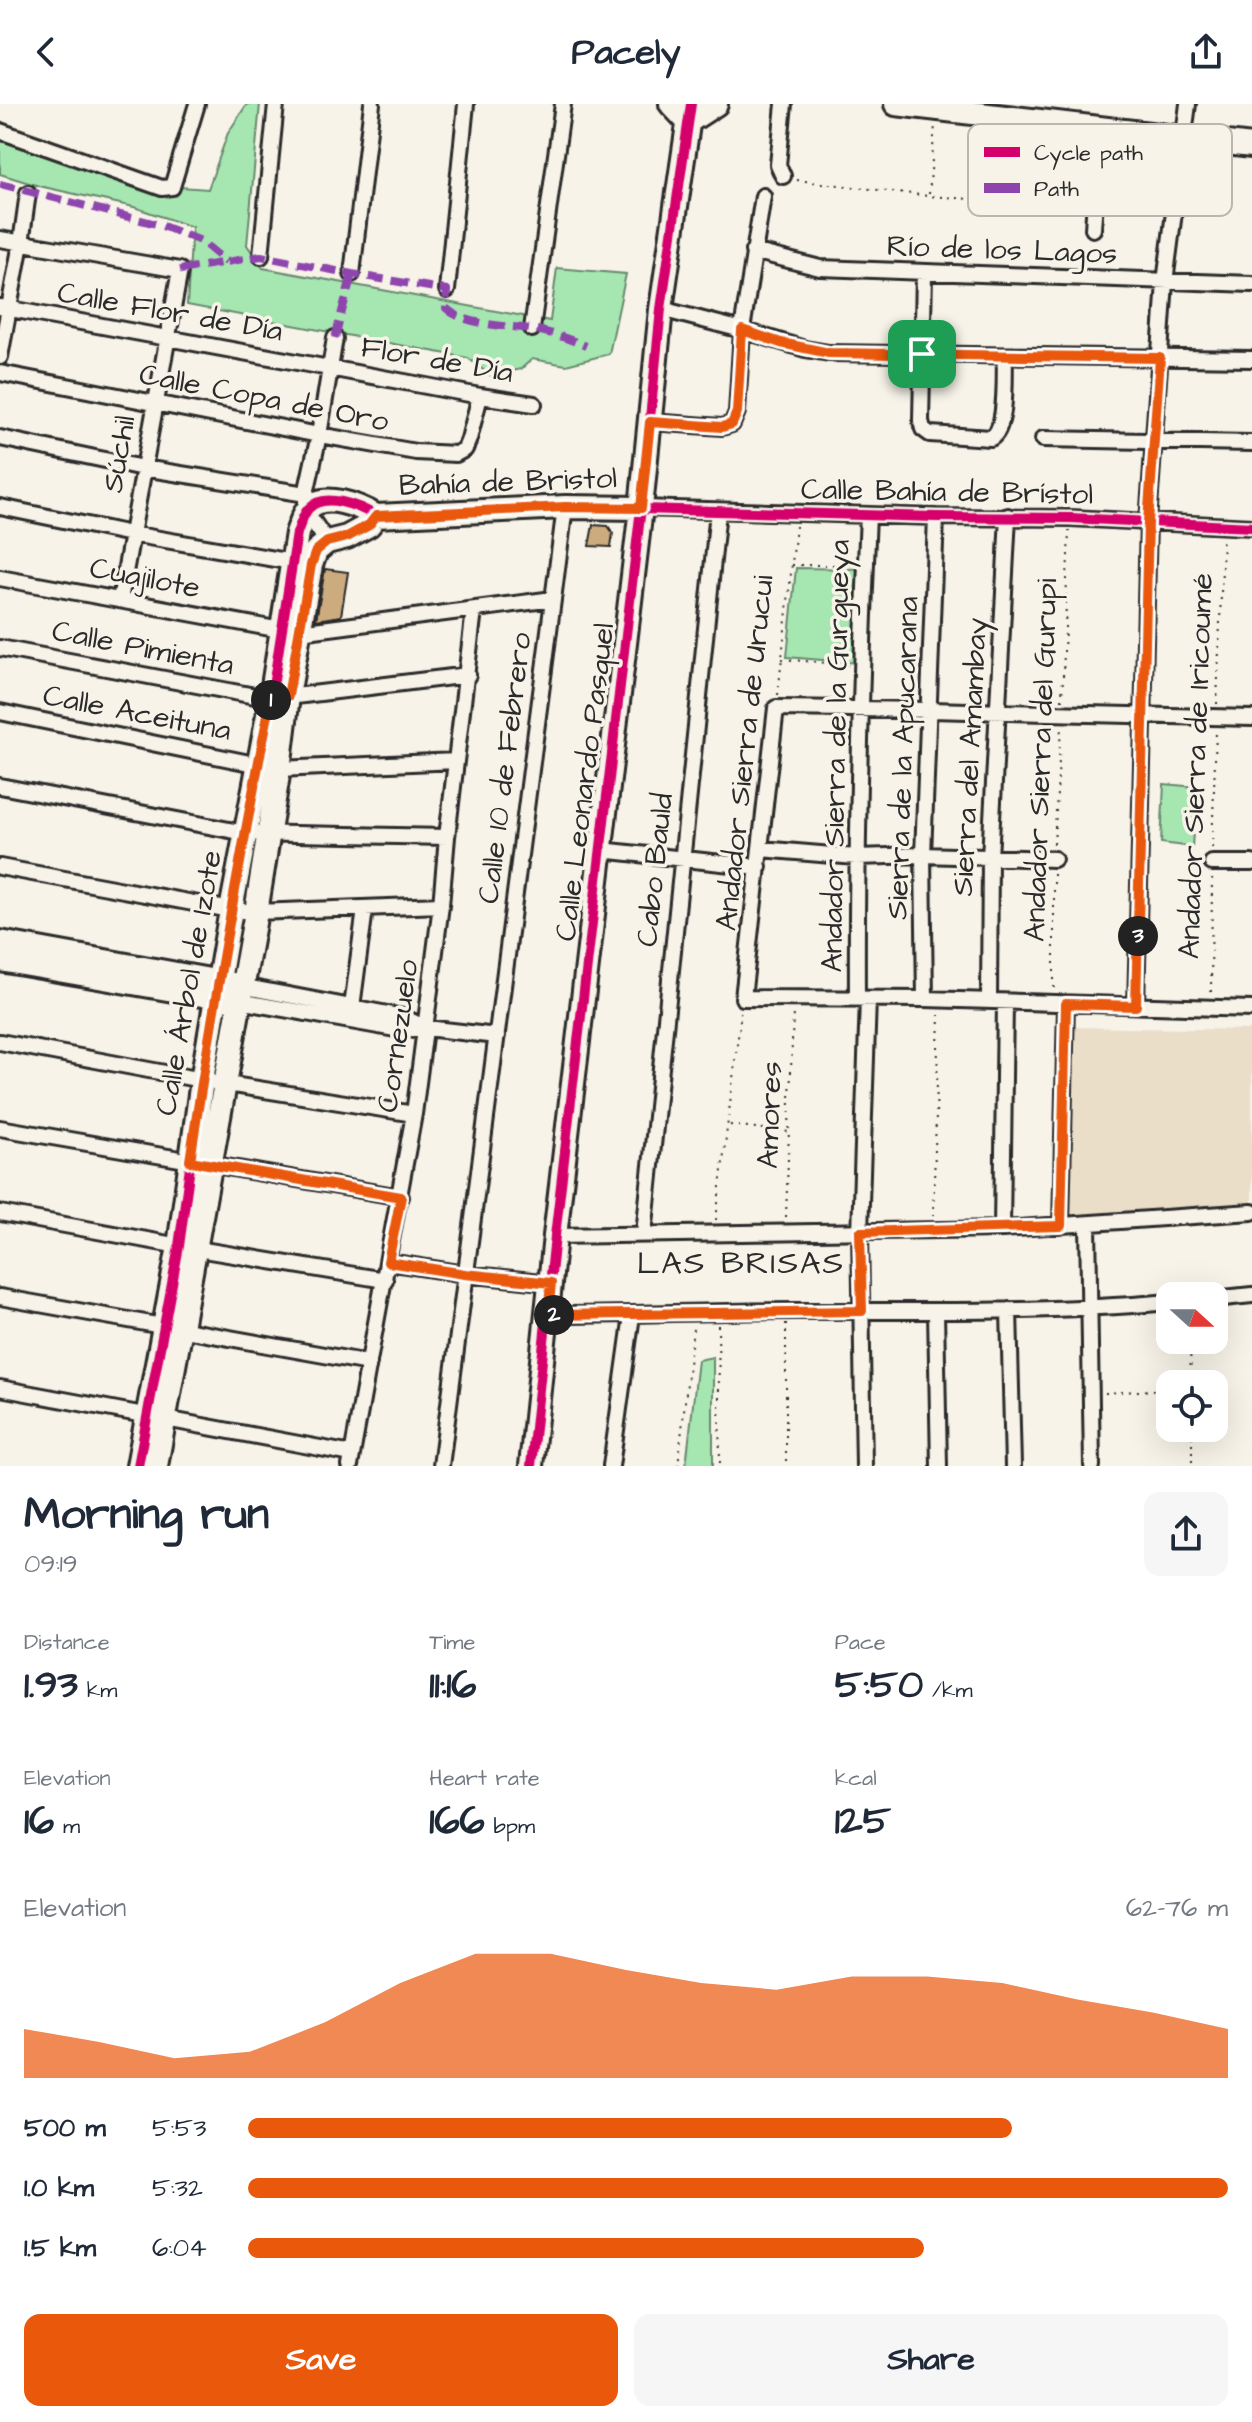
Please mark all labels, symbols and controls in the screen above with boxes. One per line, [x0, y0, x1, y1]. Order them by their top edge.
text: Pacely [572, 27, 680, 78]
icon: back [24, 30, 68, 74]
icon: share [1184, 30, 1228, 74]
legend [968, 124, 1232, 216]
text: Cycle path [1034, 138, 1143, 170]
text: Path [1034, 174, 1079, 205]
street label: Río de los Lagos [886, 225, 1118, 276]
street label: Calle Flor de Día [54, 272, 286, 352]
pin [888, 320, 956, 388]
street label: Flor de Día [358, 326, 516, 394]
icon: arrive [900, 332, 944, 376]
street label: Calle Copa de Oro [136, 353, 393, 443]
street label: Súchil [92, 412, 146, 496]
street label: Bahía de Bristol [398, 457, 618, 507]
street label: Calle Bahía de Brístol [801, 468, 1093, 516]
street label: Andador Sierra de la Gurgueya [811, 539, 862, 973]
street label: Cuajilote [86, 547, 204, 609]
street label: Andador Sierra de Iricoumé [1168, 572, 1224, 960]
street label: Andador Sierra de Urucui [705, 573, 785, 933]
street label: Andador Sierra del Gurupi [1014, 577, 1068, 942]
street label: Sierra de la Apucarana [876, 596, 930, 920]
street label: Calle Pimienta [48, 610, 238, 686]
street label: Sierra del Amambay [942, 617, 999, 897]
street label: Calle Leonardo Pasquel [545, 621, 625, 943]
street label: Calle 10 de Febrero [468, 630, 542, 906]
street label: Calle Aceituna [39, 674, 235, 752]
pin: 1 [251, 680, 291, 720]
text: 1 [270, 684, 272, 715]
street label: Cabo Bauld [626, 791, 684, 949]
street label: Calle Árbol de Izote [145, 847, 233, 1119]
pin: 3 [1118, 916, 1158, 956]
text: 3 [1132, 920, 1144, 951]
street label: Cornezuelo [367, 957, 430, 1115]
street label: Amores [747, 1061, 793, 1169]
district label: LAS BRISAS [637, 1241, 845, 1286]
north arrow [1156, 1282, 1228, 1354]
map controls [1156, 1282, 1228, 1442]
pin: 2 [534, 1295, 574, 1335]
text: 2 [548, 1299, 560, 1330]
button: locate [1156, 1370, 1228, 1442]
text: Morning run [24, 1485, 269, 1546]
button: share [1144, 1492, 1228, 1576]
text: 09:19 [24, 1546, 78, 1582]
text: Distance [24, 1627, 110, 1658]
text: Time [429, 1627, 475, 1658]
text: Pace [835, 1627, 886, 1658]
text: 1.93 [24, 1658, 78, 1713]
text: 11:16 [429, 1658, 476, 1713]
text: 5:50 [835, 1658, 923, 1713]
text: km [78, 1675, 117, 1706]
text: /km [923, 1675, 973, 1706]
text: Elevation [24, 1763, 111, 1794]
text: Heart rate [429, 1763, 540, 1794]
text: kcal [835, 1763, 877, 1794]
text: 16 [24, 1794, 54, 1849]
text: 166 [429, 1794, 485, 1849]
text: 125 [835, 1794, 891, 1849]
text: m [54, 1811, 80, 1842]
text: bpm [485, 1811, 535, 1842]
text: Elevation [24, 1890, 126, 1926]
text: 62–76 m [1126, 1890, 1228, 1926]
text: 500 m [24, 2110, 106, 2146]
text: 5:53 [152, 2110, 206, 2146]
text: 1.0 km [24, 2170, 94, 2206]
text: 5:32 [152, 2170, 203, 2206]
text: 1.5 km [24, 2230, 96, 2266]
text: 6:04 [152, 2230, 207, 2266]
button: Save [24, 2314, 618, 2406]
button: Share [634, 2314, 1228, 2406]

